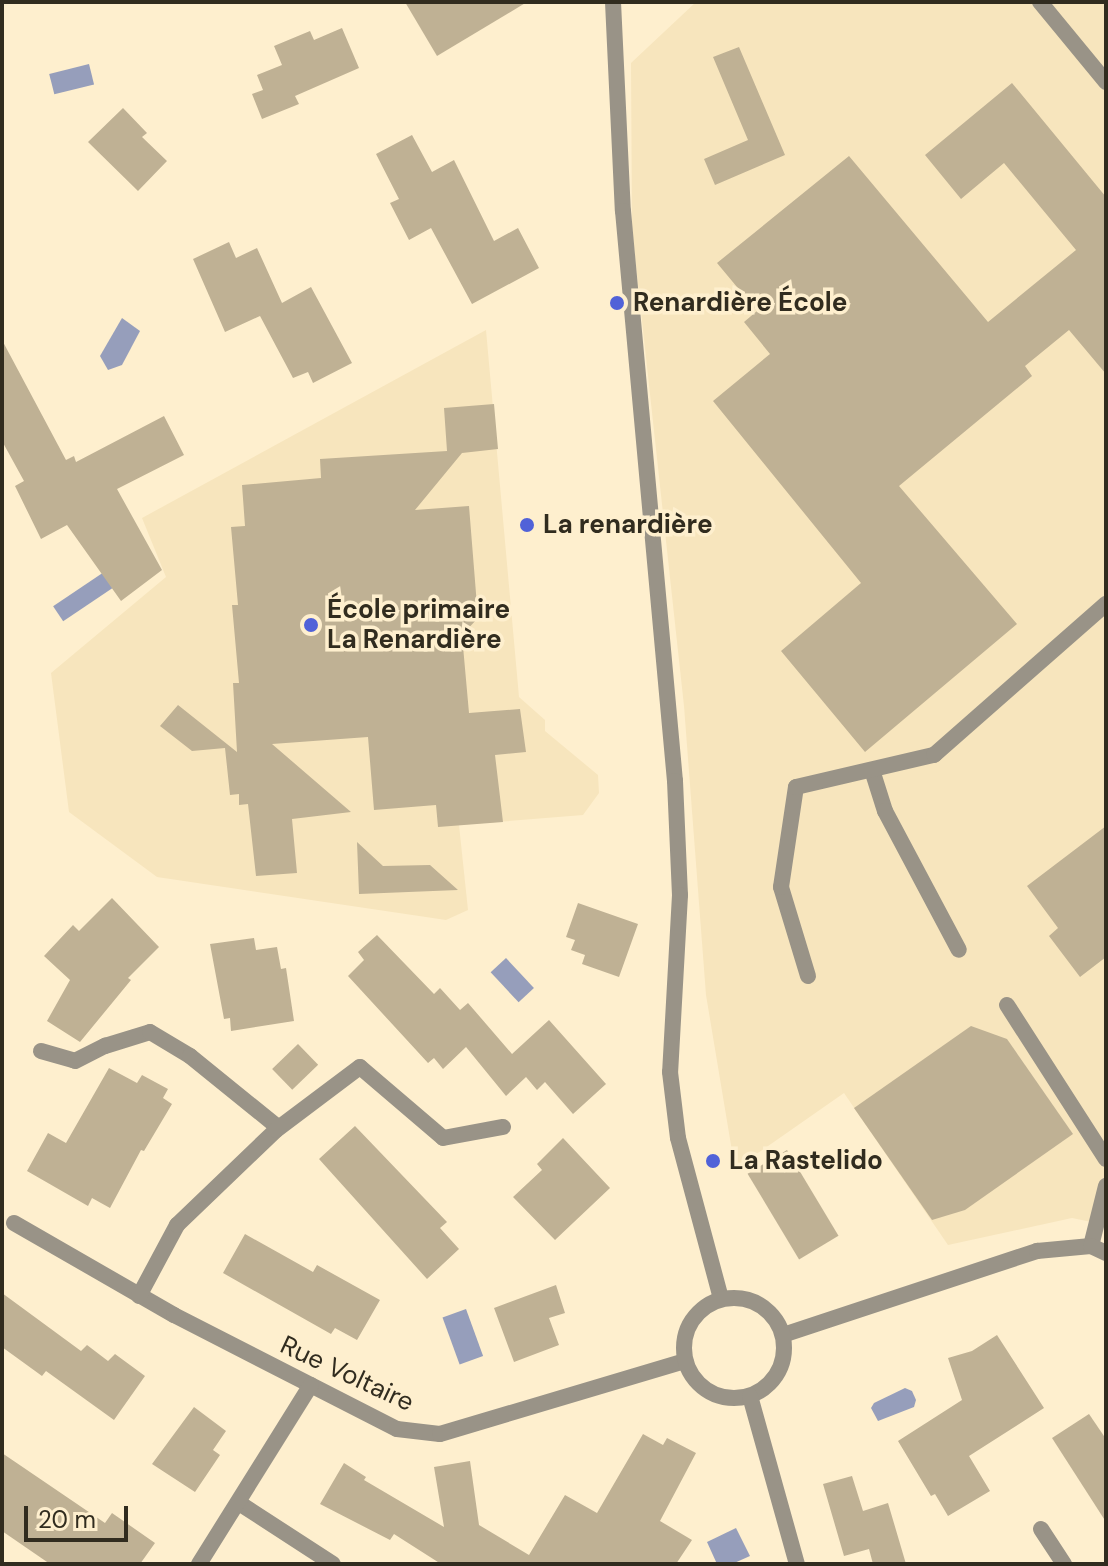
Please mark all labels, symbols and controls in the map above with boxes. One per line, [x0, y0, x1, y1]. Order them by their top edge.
place label: Renardière École [633, 287, 847, 319]
marker: Renardière École [608, 294, 626, 312]
place label: La renardière [543, 509, 713, 541]
marker: La renardière [518, 516, 536, 534]
place label: École primaire La Renardière [327, 594, 510, 656]
marker: École primaire La Renardière [302, 616, 320, 634]
place label: La Rastelido [729, 1145, 883, 1177]
marker: La Rastelido [704, 1152, 722, 1170]
street label: Rue Voltaire [275, 1330, 419, 1418]
scale bar [28, 1490, 132, 1540]
text: 20 m [38, 1504, 96, 1535]

